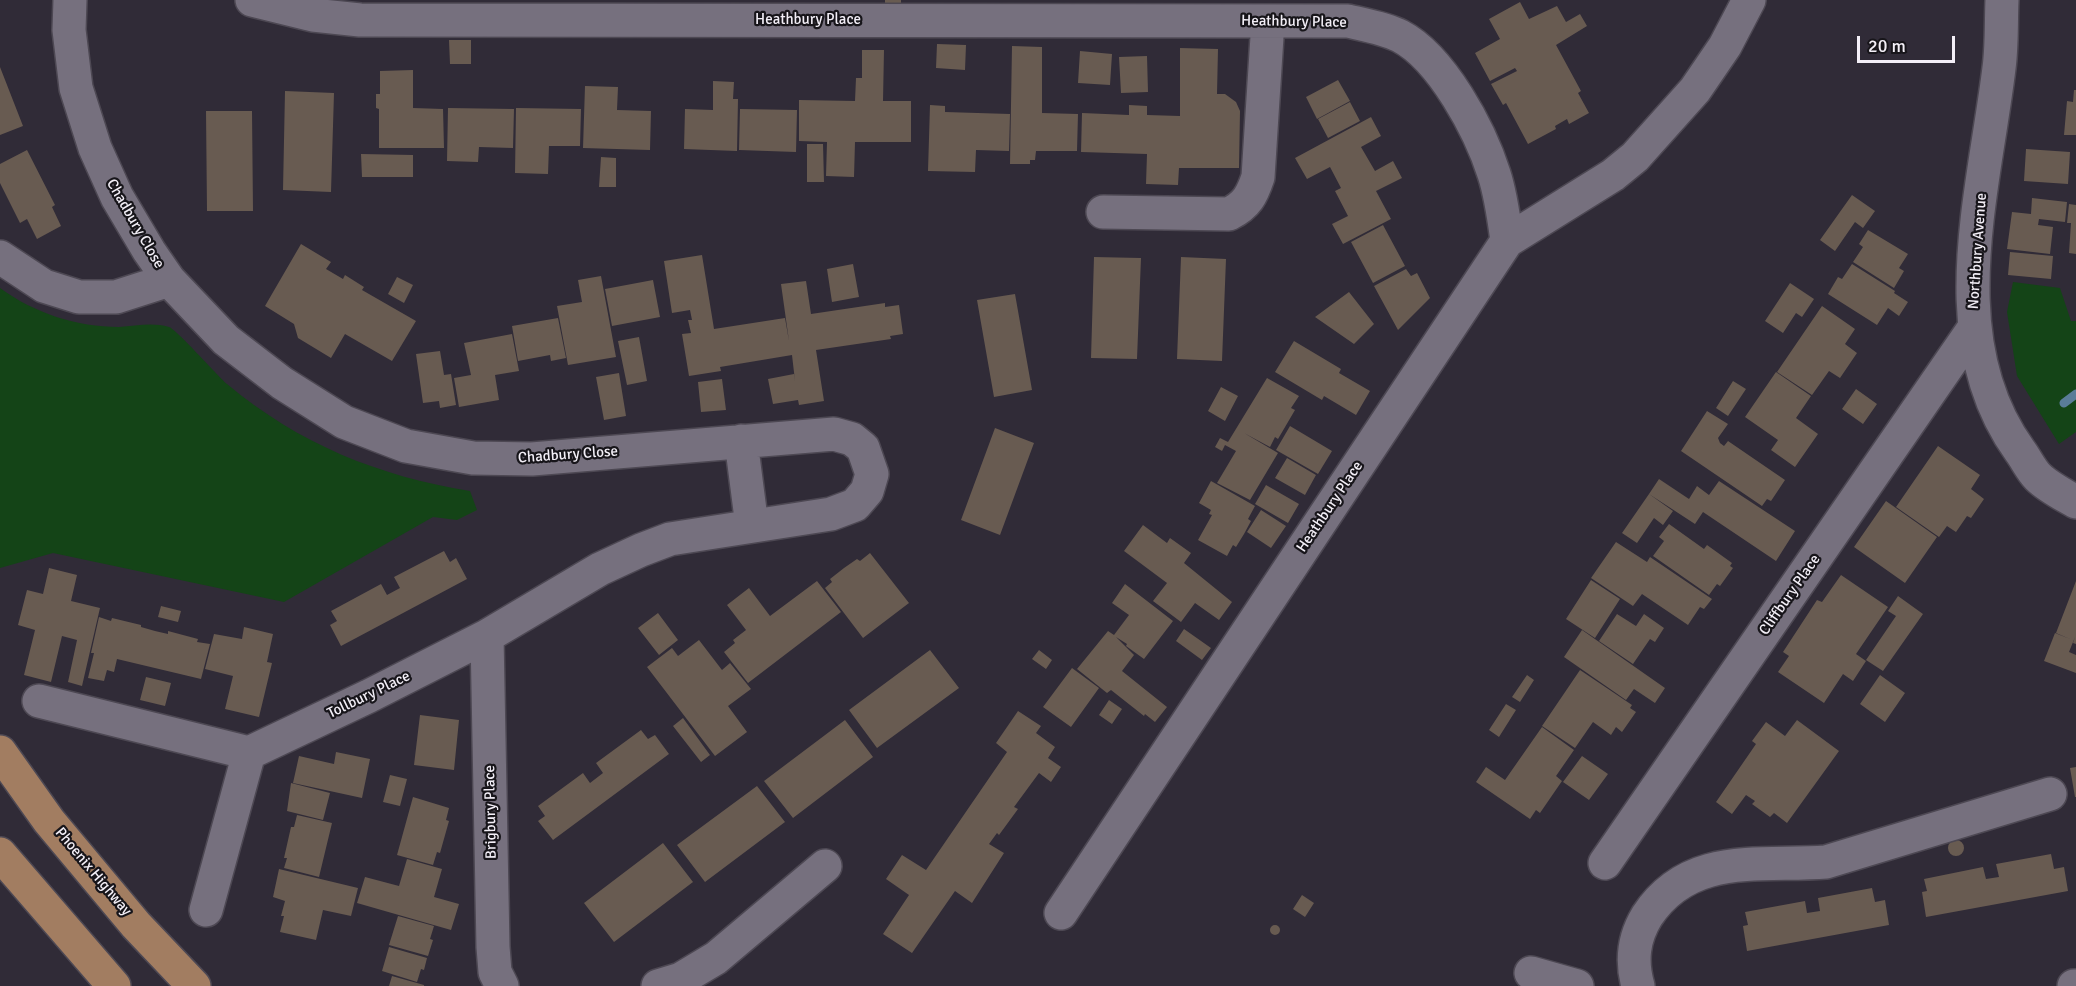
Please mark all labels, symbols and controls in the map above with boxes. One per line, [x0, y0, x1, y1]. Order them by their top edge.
street label: Heathbury Place [755, 11, 861, 29]
street label: Heathbury Place [1241, 12, 1347, 32]
scale bar [1860, 24, 1958, 62]
text: 20 m [1868, 35, 1906, 57]
street label: Chadbury Close [102, 176, 168, 272]
street label: Northbury Avenue [1965, 192, 1991, 310]
street label: Chadbury Close [517, 443, 619, 467]
street label: Heathbury Place [1293, 458, 1367, 556]
street label: Cliffbury Place [1756, 551, 1824, 639]
street label: Tollbury Place [325, 667, 413, 723]
street label: Brigbury Place [481, 765, 501, 859]
street label: Phoenix Highway [51, 824, 135, 920]

